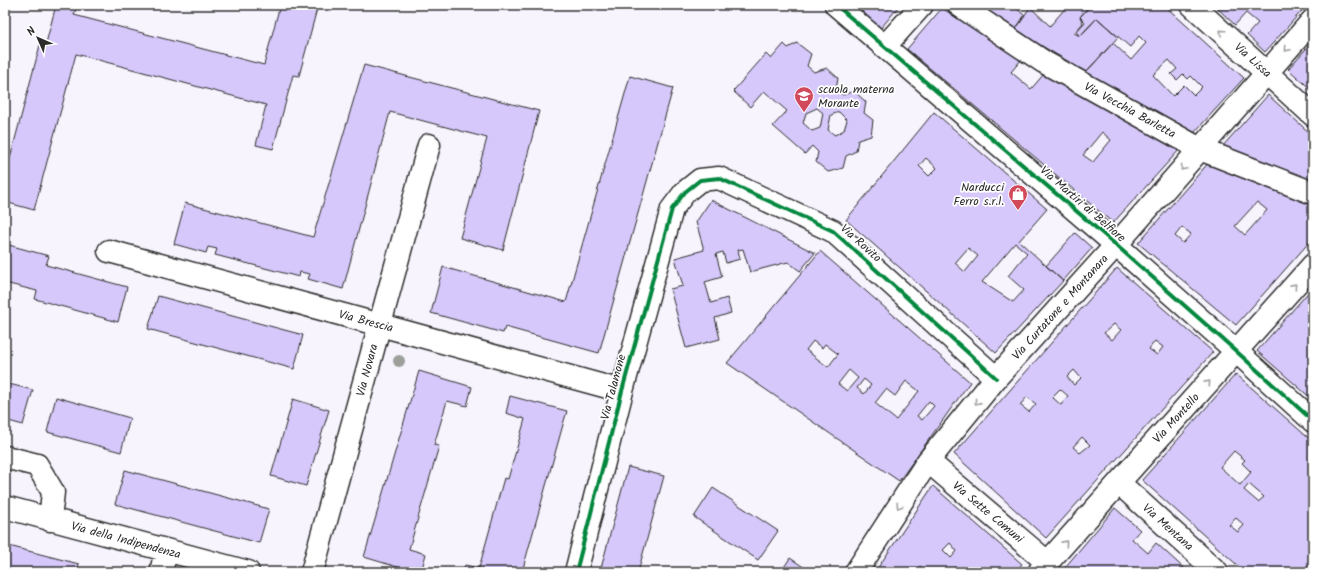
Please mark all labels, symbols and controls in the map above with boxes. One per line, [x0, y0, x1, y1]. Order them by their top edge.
north arrow [18, 18, 58, 58]
text: N [23, 23, 40, 40]
one-way arrow [1219, 29, 1227, 37]
street label: Via Lissa [1230, 38, 1276, 83]
one-way arrow [1285, 45, 1292, 52]
street label: Via Vecchia Barletta [1080, 77, 1179, 144]
place label: scuola materna Morante [818, 80, 895, 113]
school or university icon: scuola materna Morante [793, 85, 815, 113]
street label: Via Martiri di Belfiore [1035, 162, 1130, 248]
one-way arrow [1180, 163, 1188, 171]
place label: Narducci Ferro s.r.l. [954, 178, 1005, 211]
shop icon: Narducci Ferro s.r.l. [1007, 183, 1029, 211]
street label: Via Rovito [836, 220, 886, 267]
street label: Via Curtatone e Montanara [1007, 250, 1114, 365]
one-way arrow [1290, 283, 1297, 291]
street label: Via Brescia [337, 305, 396, 338]
street label: Via Novara [351, 341, 384, 398]
street label: Via Talamone [596, 352, 631, 422]
one-way arrow [1203, 380, 1210, 388]
street label: Via Montello [1148, 389, 1204, 448]
one-way arrow [974, 397, 981, 404]
street label: Via Sette Comuni [948, 477, 1028, 549]
street label: Via Mentana [1138, 499, 1198, 556]
one-way arrow [896, 502, 904, 509]
street label: Via della Indipendenza [69, 517, 183, 564]
one-way arrow [1061, 540, 1068, 548]

